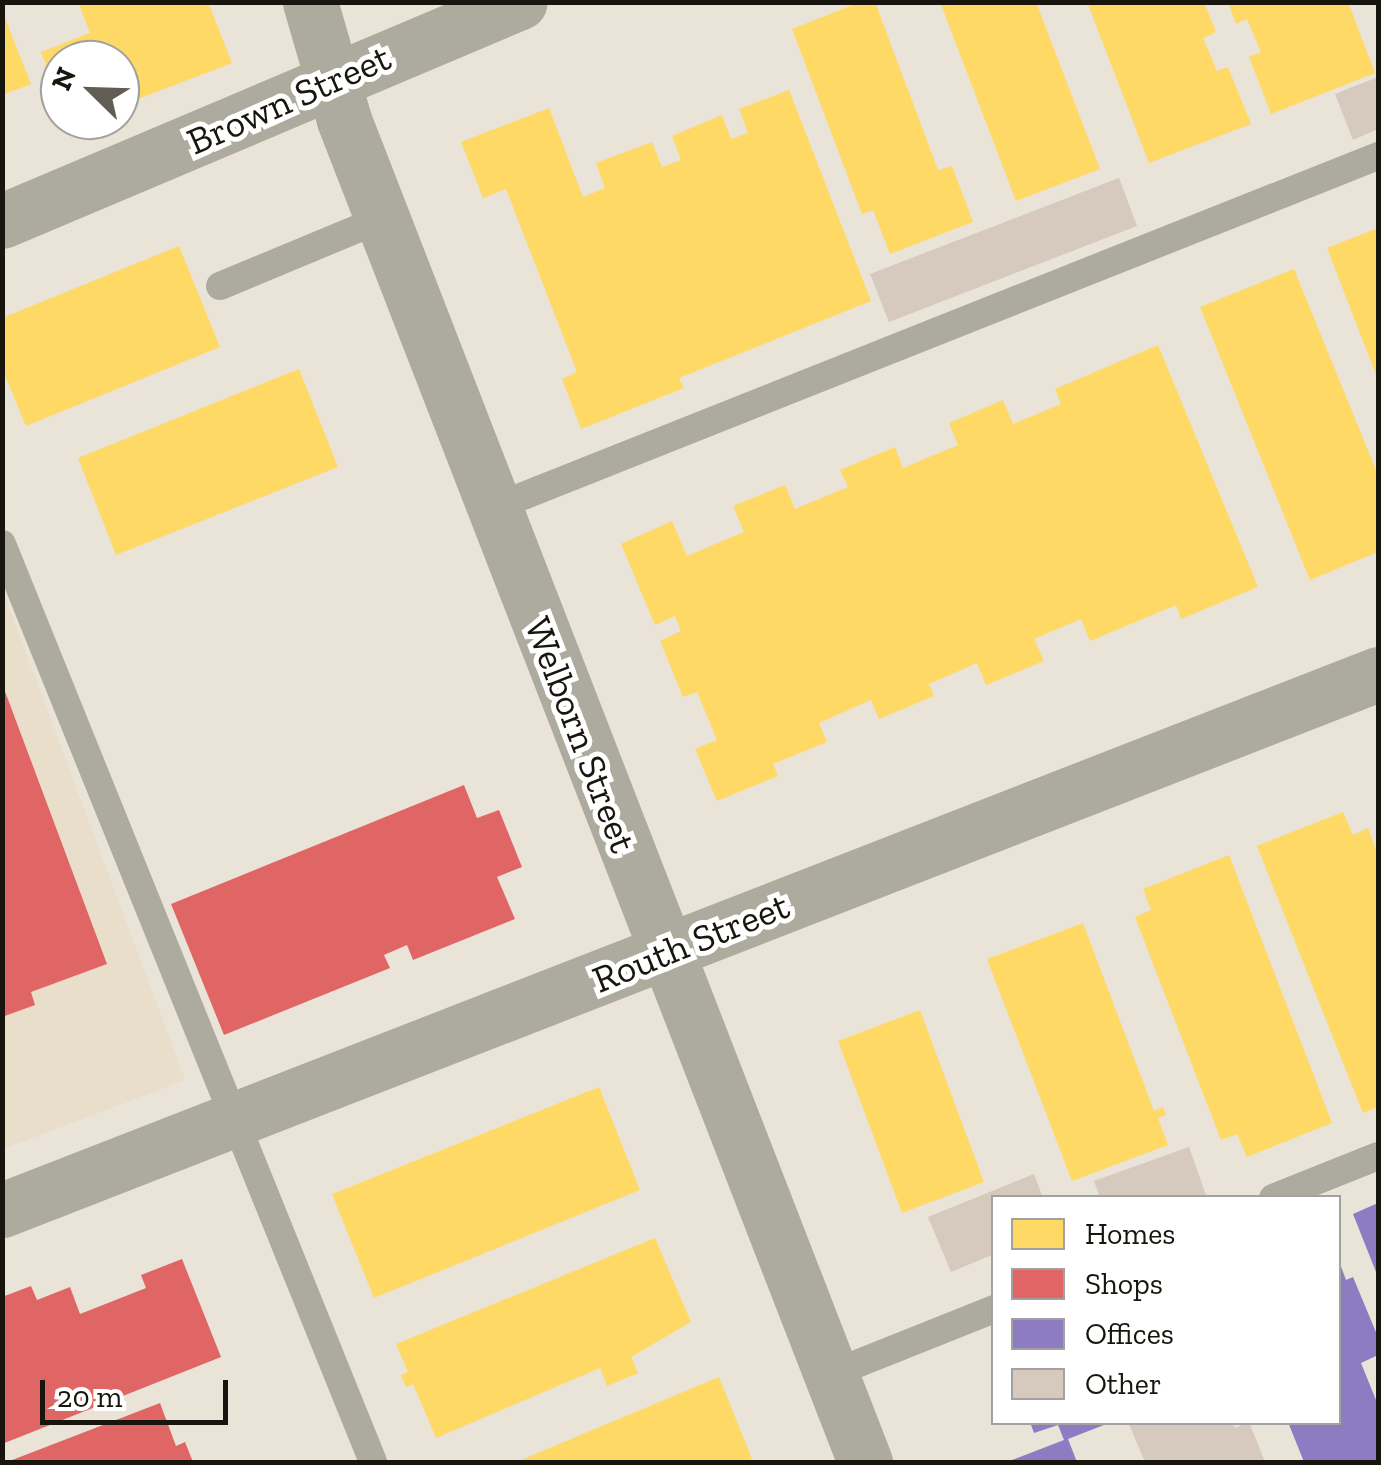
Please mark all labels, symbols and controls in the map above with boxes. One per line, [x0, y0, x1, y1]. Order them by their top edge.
street label: Brown Street [180, 35, 398, 165]
north arrow [40, 40, 140, 140]
text: N [44, 63, 83, 95]
street label: Welborn Street [514, 611, 646, 859]
street label: Routh Street [586, 883, 796, 1003]
legend [991, 1195, 1341, 1425]
text: Homes [1085, 1216, 1175, 1252]
text: Shops [1085, 1266, 1163, 1302]
text: Offices [1085, 1316, 1174, 1352]
scale bar [45, 1360, 232, 1422]
text: Other [1085, 1366, 1162, 1402]
text: 20 m [57, 1379, 122, 1415]

